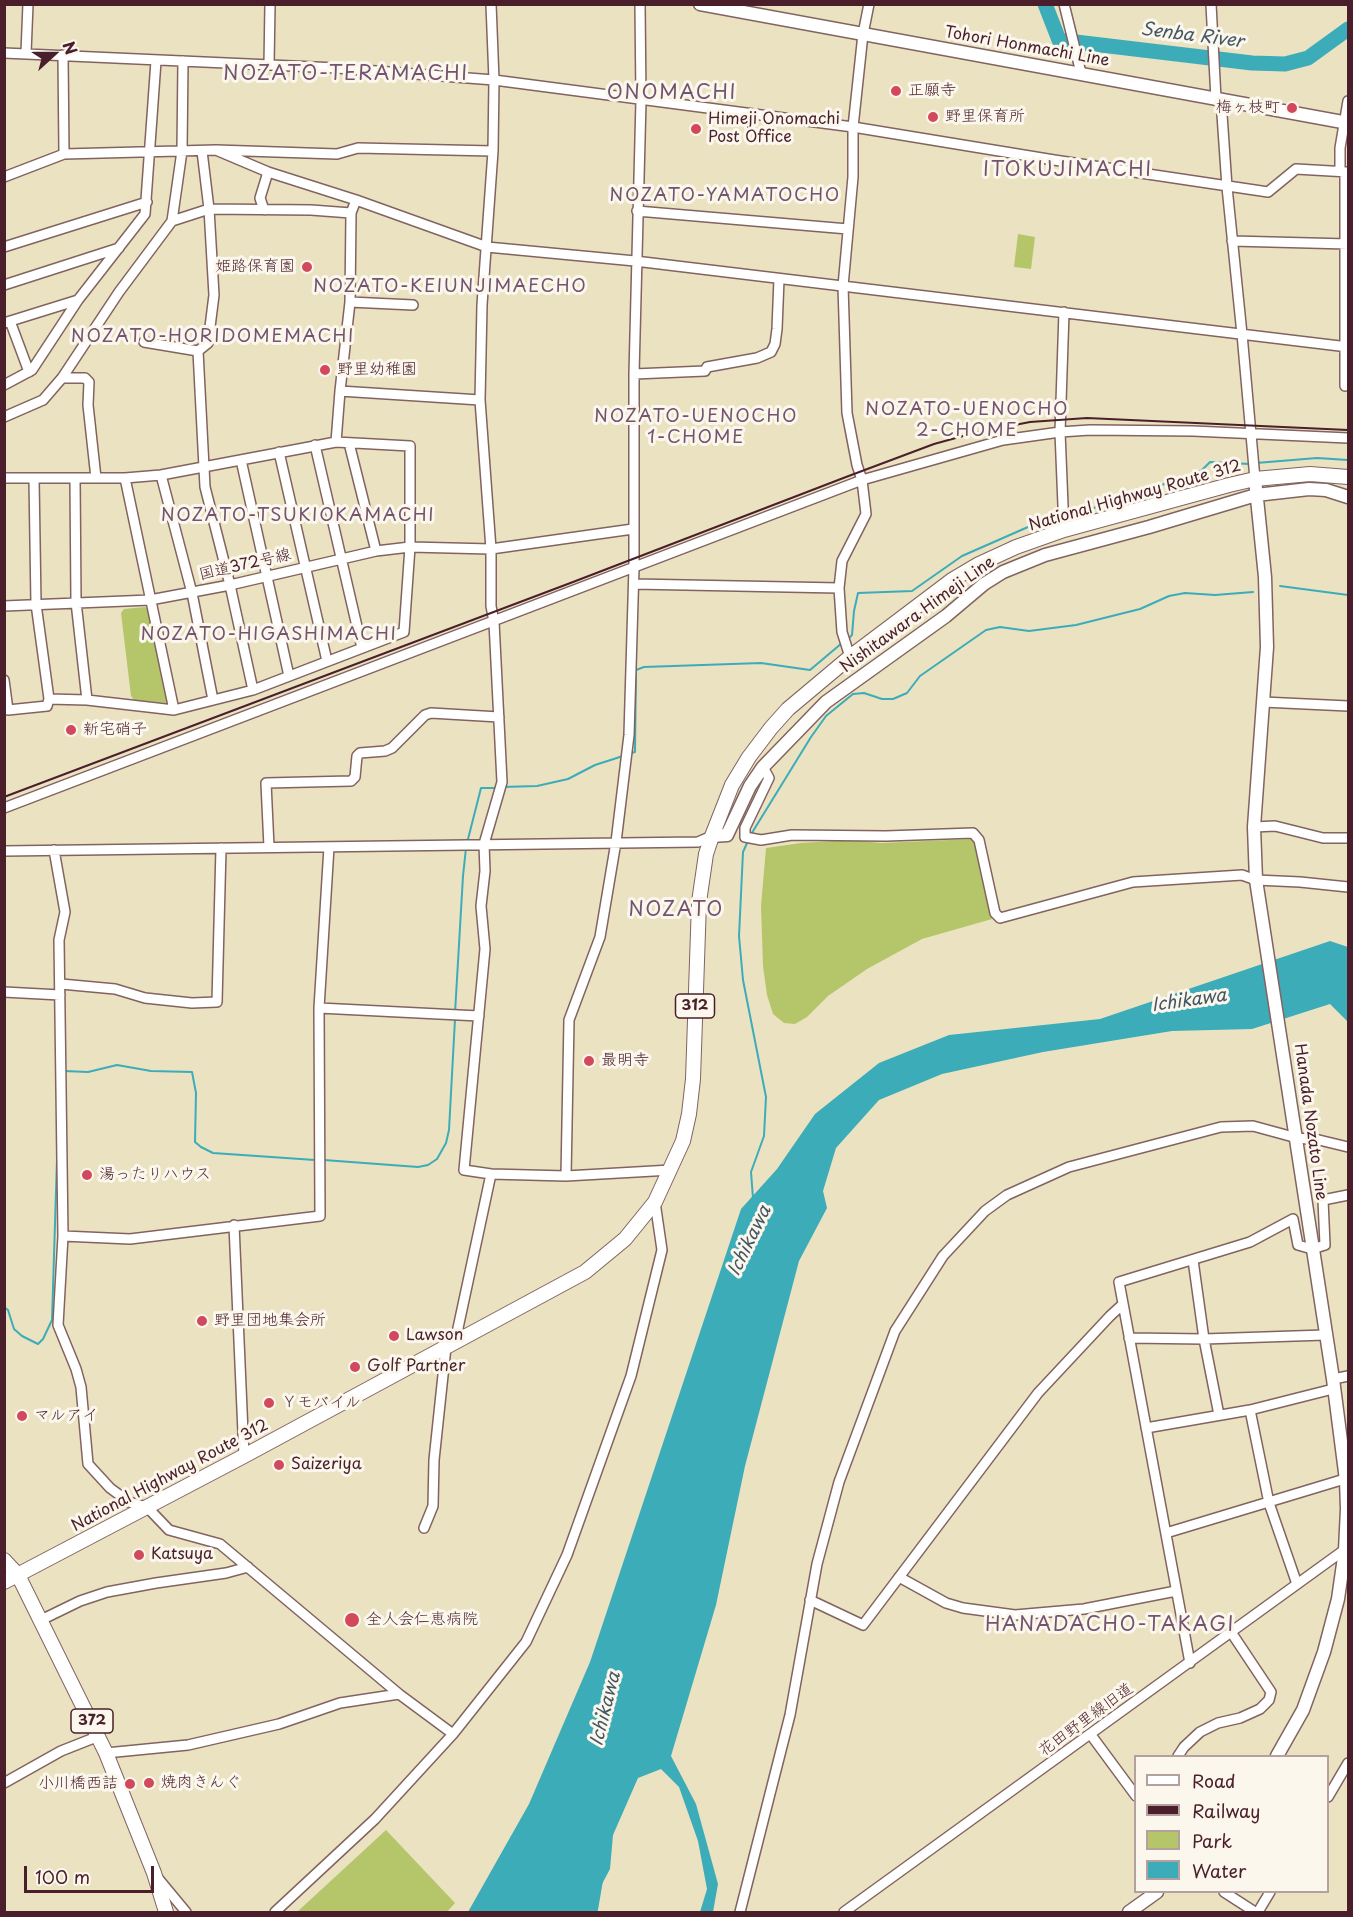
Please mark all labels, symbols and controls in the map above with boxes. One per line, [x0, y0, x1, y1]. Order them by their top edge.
water label: Senba River [1139, 19, 1245, 53]
street label: Tohori Honmachi Line [943, 23, 1111, 71]
north arrow [24, 24, 84, 84]
text: N [57, 37, 84, 58]
district label: NOZATO-TERAMACHI [224, 62, 468, 86]
district label: ONOMACHI [607, 81, 737, 105]
place label: 正願寺 [908, 81, 956, 101]
marker: 正願寺 [889, 84, 903, 98]
place label: 梅ヶ枝町 [1216, 98, 1280, 118]
marker: 梅ヶ枝町 [1285, 101, 1299, 115]
place label: 野里保育所 [945, 107, 1025, 127]
place label: Himeji Onomachi Post Office [708, 110, 840, 148]
marker: 野里保育所 [926, 110, 940, 124]
marker: Himeji Onomachi Post Office [689, 122, 703, 136]
district label: ITOKUJIMACHI [984, 158, 1152, 182]
district label: NOZATO-YAMATOCHO [609, 185, 841, 207]
place label: 姫路保育園 [215, 257, 295, 277]
marker: 姫路保育園 [300, 260, 314, 274]
district label: NOZATO-KEIUNJIMAECHO [314, 276, 586, 298]
district label: NOZATO-HORIDOMEMACHI [71, 326, 355, 348]
place label: 野里幼稚園 [337, 360, 417, 380]
marker: 野里幼稚園 [318, 363, 332, 377]
district label: NOZATO-UENOCHO 2-CHOME [865, 399, 1069, 442]
district label: NOZATO-UENOCHO 1-CHOME [594, 406, 798, 448]
street label: National Highway Route 312 [1027, 456, 1243, 536]
district label: NOZATO-TSUKIOKAMACHI [161, 505, 435, 527]
street label: 国道372号線 [197, 545, 293, 585]
street label: Nishitawara Himeji Line [837, 553, 999, 677]
district label: NOZATO-HIGASHIMACHI [141, 624, 397, 646]
place label: 新宅硝子 [83, 720, 147, 740]
marker: 新宅硝子 [64, 723, 78, 737]
district label: NOZATO [628, 898, 724, 922]
water label: Ichikawa [1150, 985, 1228, 1017]
road number: 312 [676, 994, 714, 1018]
street label: Hanada Nozato Line [1289, 1042, 1331, 1202]
place label: 最明寺 [601, 1051, 649, 1071]
marker: 最明寺 [582, 1054, 596, 1068]
place label: 湯ったりハウス [99, 1165, 211, 1185]
marker: 湯ったりハウス [80, 1168, 94, 1182]
water label: Ichikawa [724, 1203, 776, 1279]
place label: 野里団地集会所 [214, 1311, 326, 1331]
marker: 野里団地集会所 [195, 1314, 209, 1328]
place label: Lawson [406, 1326, 463, 1346]
marker: Lawson [387, 1329, 401, 1343]
place label: Golf Partner [367, 1357, 465, 1377]
marker: Golf Partner [348, 1360, 362, 1374]
place label: Ｙモバイル [281, 1393, 361, 1413]
marker: Ｙモバイル [262, 1396, 276, 1410]
place label: マルアイ [34, 1406, 98, 1426]
marker: マルアイ [15, 1409, 29, 1423]
street label: National Highway Route 312 [68, 1416, 272, 1536]
place label: Saizeriya [291, 1455, 362, 1475]
marker: Saizeriya [272, 1458, 286, 1472]
place label: Katsuya [151, 1545, 213, 1565]
marker: Katsuya [132, 1548, 146, 1562]
place label: 全人会仁恵病院 [366, 1610, 478, 1630]
marker: 全人会仁恵病院 [343, 1611, 361, 1629]
district label: HANADACHO-TAKAGI [985, 1613, 1235, 1637]
water label: Ichikawa [586, 1670, 626, 1748]
street label: 花田野里線旧道 [1035, 1679, 1137, 1761]
road number: 372 [71, 1709, 113, 1733]
legend [1134, 1755, 1329, 1893]
text: Road [1192, 1767, 1236, 1794]
place label: 焼肉きんぐ [161, 1773, 241, 1793]
place label: 小川橋西詰 [38, 1774, 118, 1794]
marker: 焼肉きんぐ [142, 1776, 156, 1790]
marker: 小川橋西詰 [123, 1777, 137, 1791]
text: Railway [1192, 1797, 1260, 1824]
text: Park [1192, 1827, 1232, 1854]
scale bar [27, 1854, 158, 1892]
text: Water [1192, 1857, 1246, 1884]
text: 100 m [35, 1863, 90, 1890]

